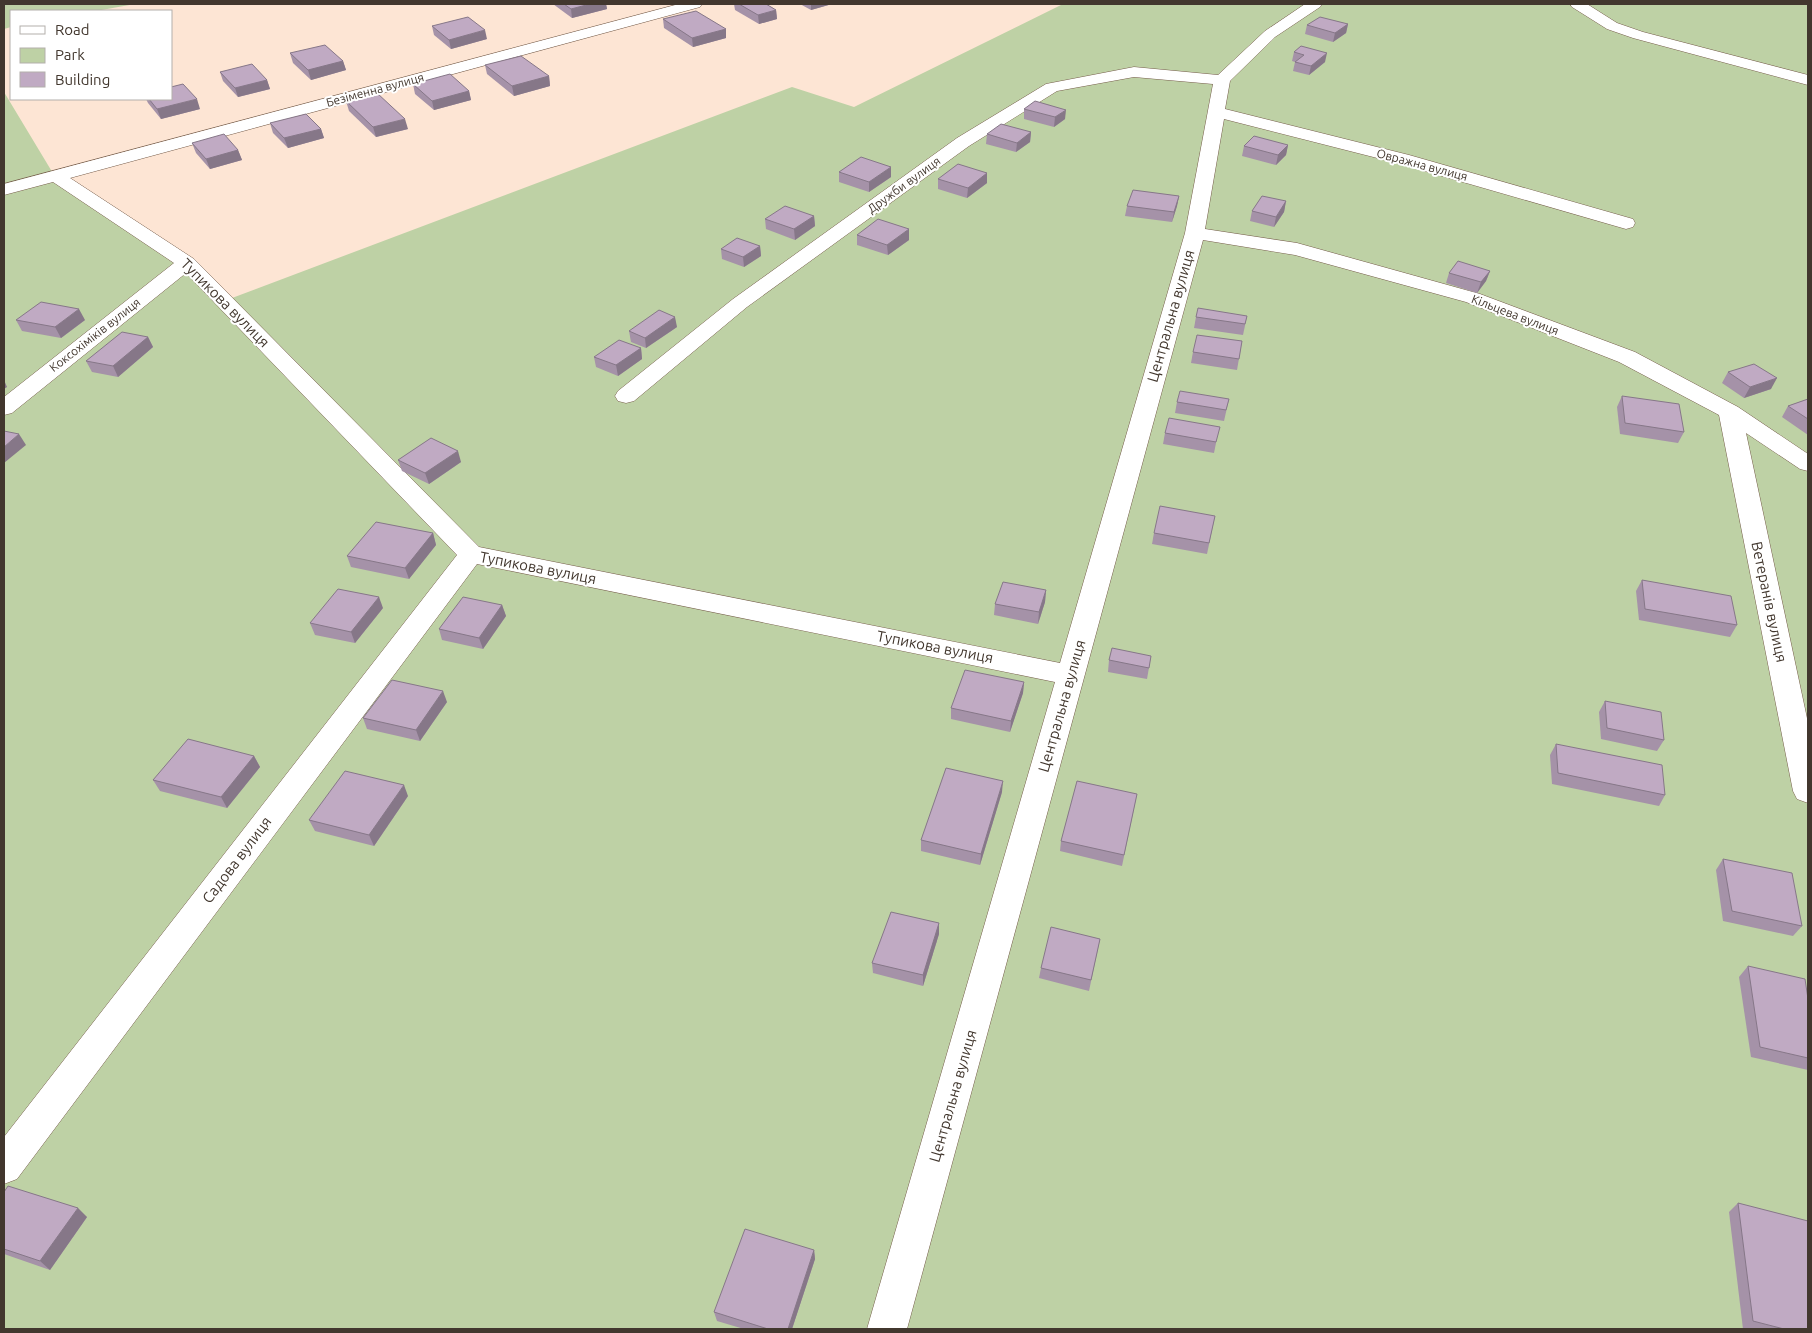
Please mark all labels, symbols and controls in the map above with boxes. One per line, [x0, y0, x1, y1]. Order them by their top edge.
legend [10, 10, 172, 100]
text: Road [55, 21, 90, 38]
text: Park [55, 46, 85, 63]
street label: Безіменна вулиця [325, 70, 425, 109]
text: Building [55, 71, 110, 88]
street label: Овражна вулиця [1375, 146, 1469, 183]
street label: Дружби вулиця [865, 154, 943, 215]
street label: Центральна вулиця [1143, 248, 1198, 384]
street label: Тупикова вулиця [178, 255, 273, 350]
street label: Кільцева вулиця [1470, 292, 1561, 337]
street label: Коксохіміків вулиця [47, 295, 143, 374]
street label: Ветеранів вулиця [1748, 540, 1791, 664]
street label: Тупикова вулиця [478, 548, 598, 587]
street label: Тупикова вулиця [875, 627, 995, 666]
street label: Центральна вулиця [1034, 638, 1089, 774]
street label: Садова вулиця [199, 813, 275, 906]
street label: Центральна вулиця [925, 1028, 980, 1164]

